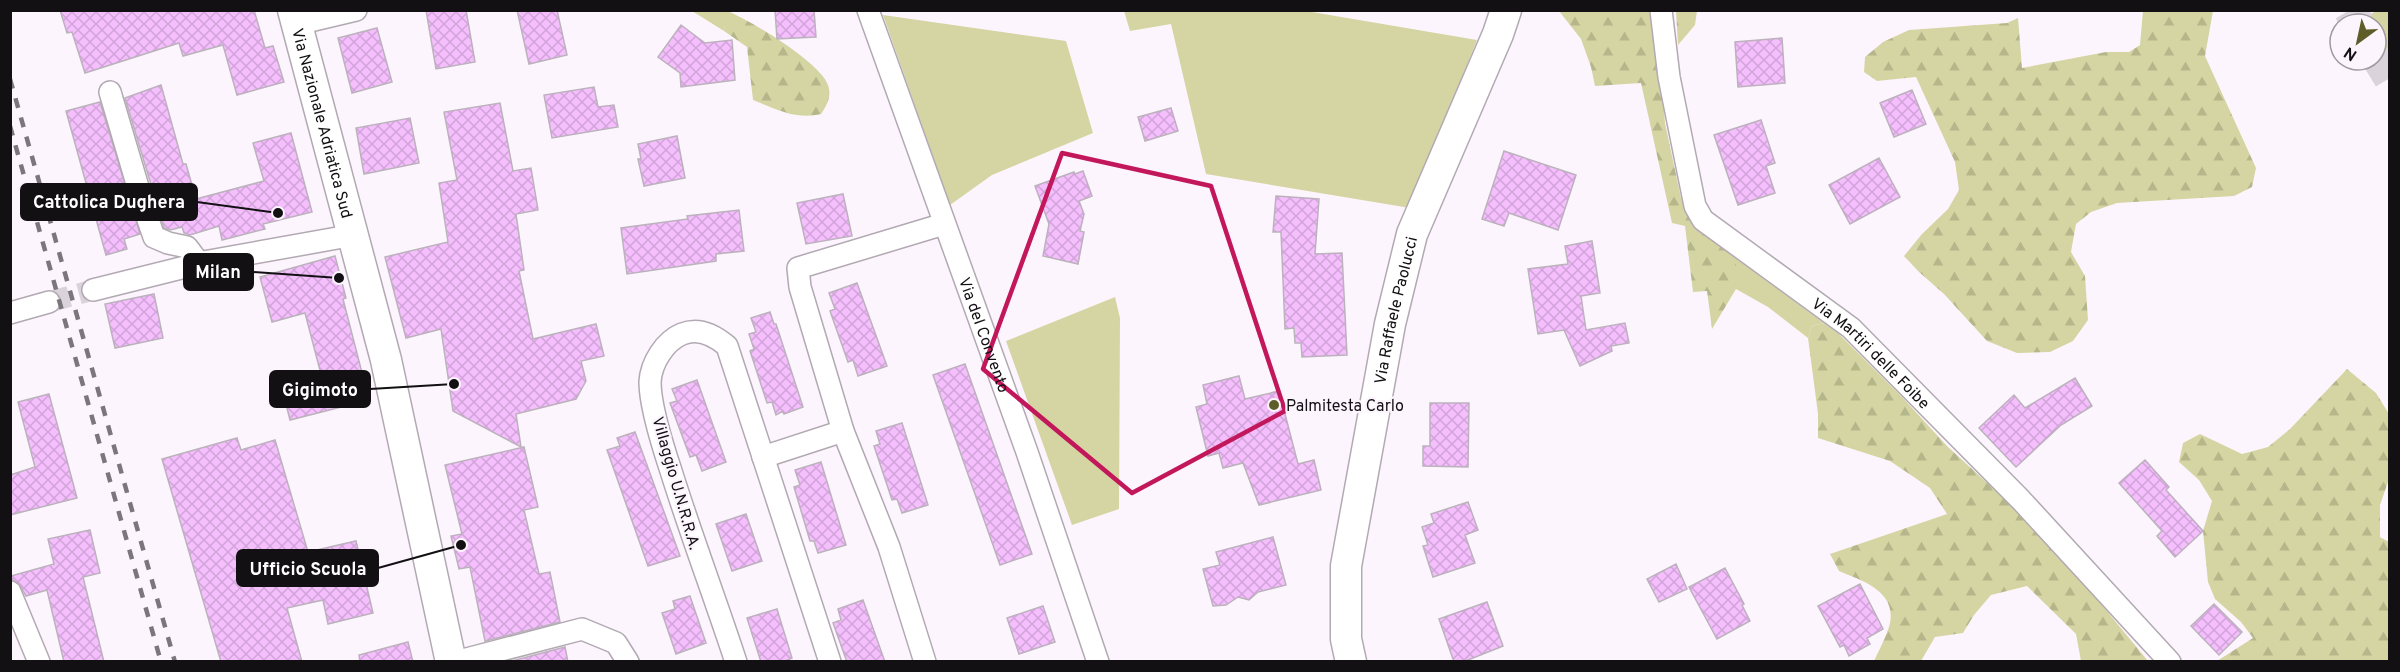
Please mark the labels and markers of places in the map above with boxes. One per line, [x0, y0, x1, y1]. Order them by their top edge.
callout: Cattolica Dughera [21, 184, 197, 220]
callout: Milan [184, 254, 253, 290]
callout: Gigimoto [270, 371, 370, 407]
place label: Palmitesta Carlo [1286, 397, 1404, 417]
marker: Palmitesta Carlo [1267, 398, 1281, 412]
callout: Ufficio Scuola [237, 550, 378, 586]

